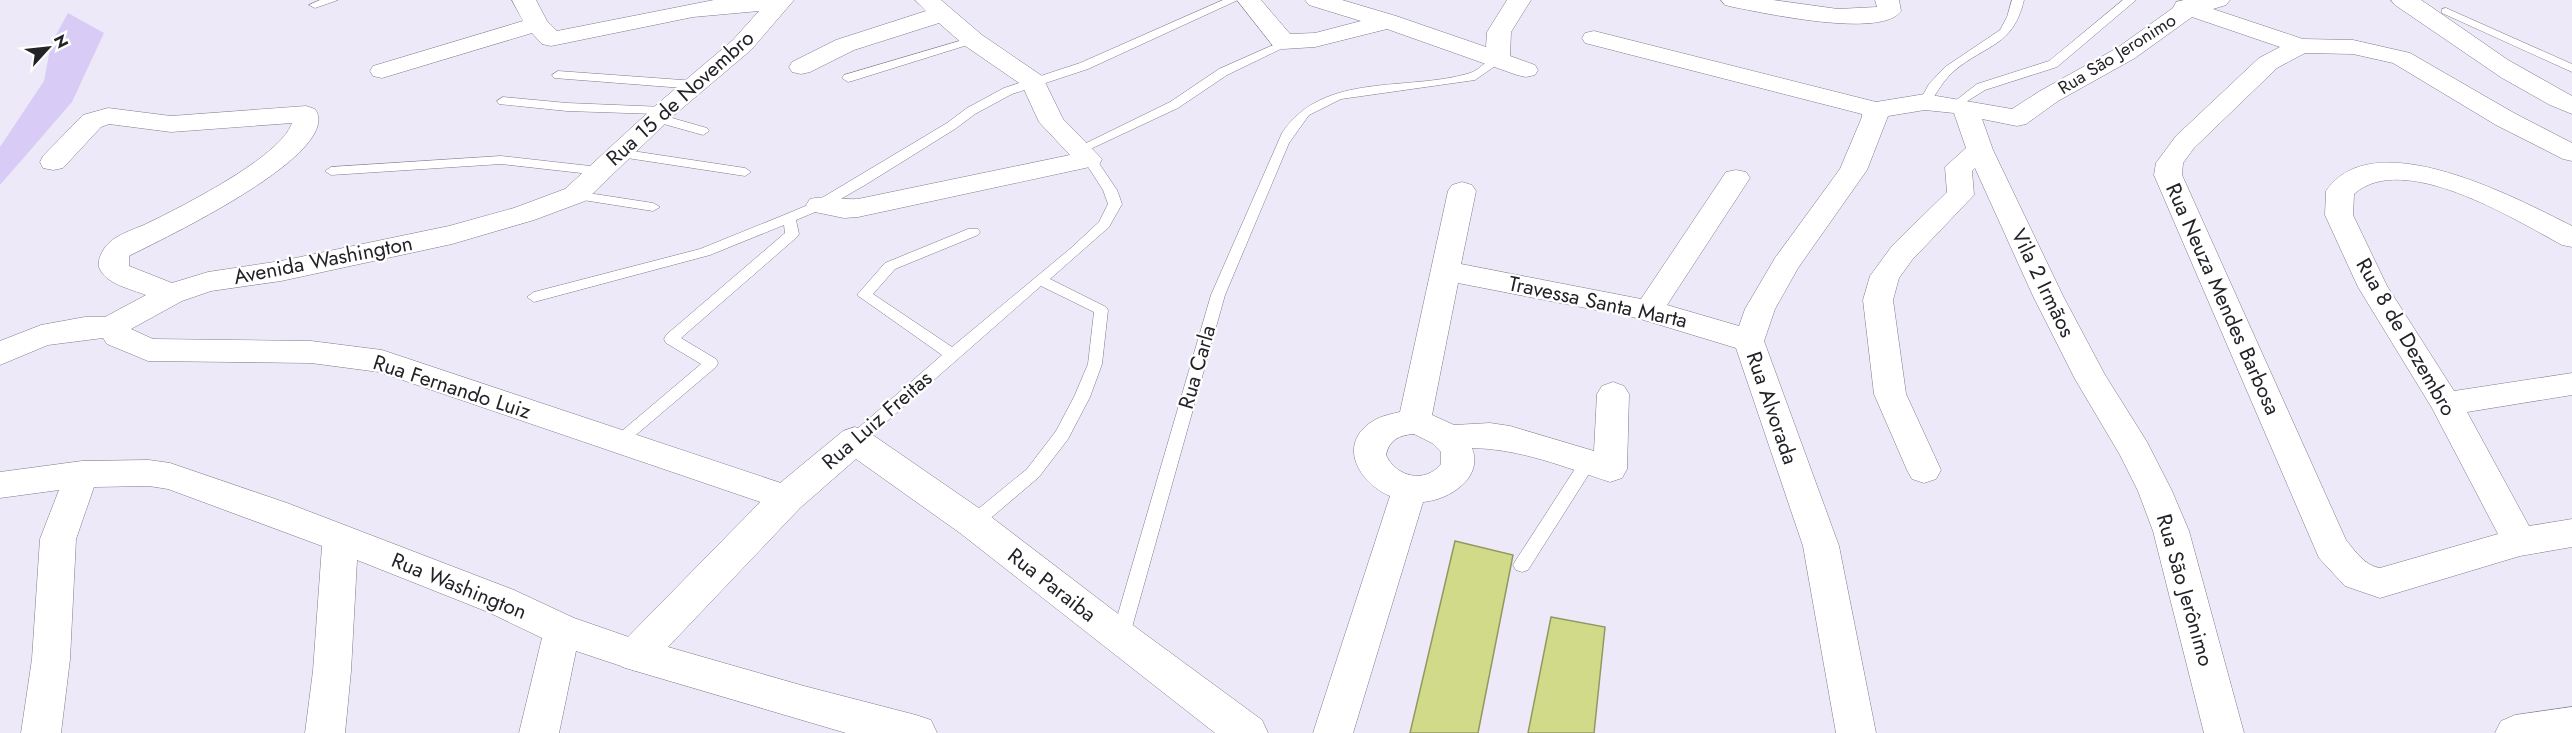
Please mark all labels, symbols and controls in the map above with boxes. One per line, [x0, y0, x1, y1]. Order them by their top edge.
street label: Rua São Jeronimo [2053, 7, 2181, 101]
north arrow [18, 18, 78, 78]
street label: Rua 15 de Novembro [599, 23, 761, 173]
text: N [48, 31, 74, 52]
street label: Rua Neuza Mendes Barbosa [2158, 178, 2288, 420]
street label: Vila 2 Irmãos [2004, 224, 2082, 342]
street label: Avenida Washington [231, 228, 415, 292]
street label: Rua 8 de Dezembro [2349, 253, 2463, 421]
street label: Travessa Santa Marta [1506, 268, 1690, 336]
street label: Rua Carla [1171, 322, 1223, 412]
street label: Rua Fernando Luiz [369, 347, 535, 427]
street label: Rua Alvorada [1739, 347, 1805, 469]
street label: Rua Luiz Freitas [815, 364, 939, 476]
street label: Rua São Jerônimo [2149, 510, 2221, 670]
street label: Rua Paraiba [1001, 541, 1103, 629]
street label: Rua Washington [387, 545, 531, 627]

